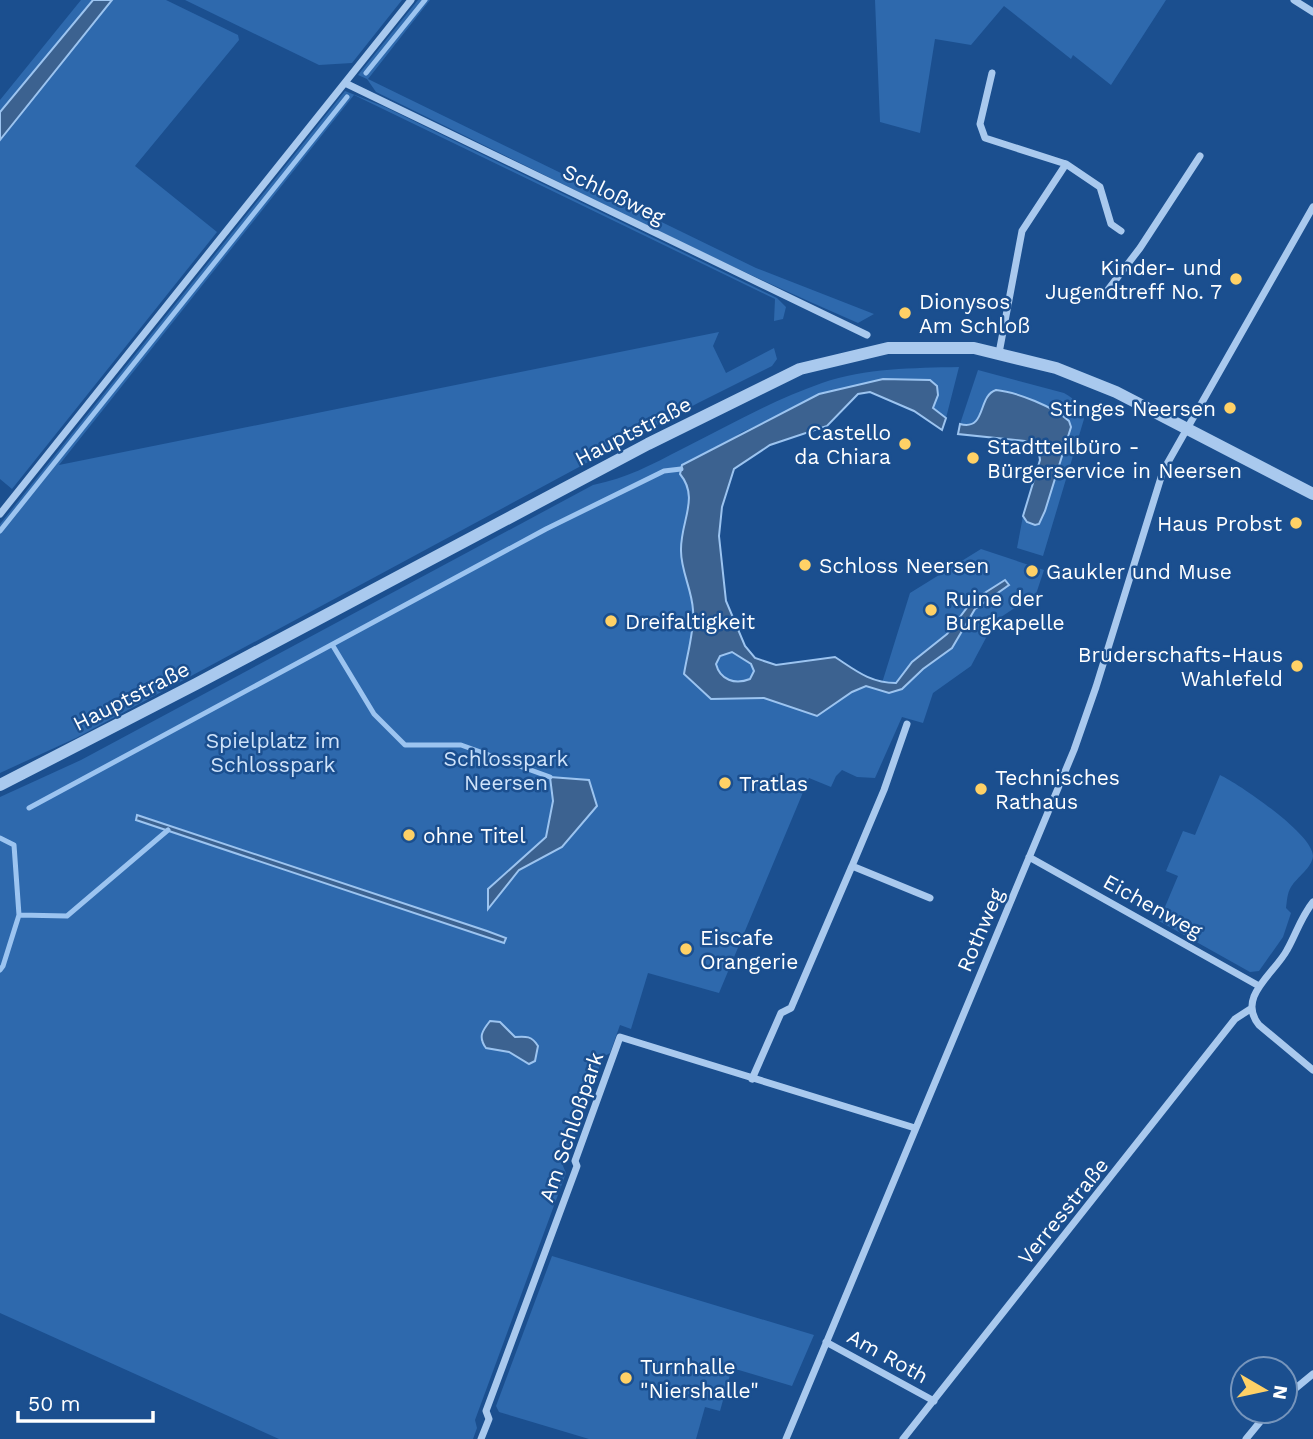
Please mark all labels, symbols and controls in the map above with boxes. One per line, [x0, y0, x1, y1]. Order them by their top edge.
street label: Schloßweg [559, 159, 670, 230]
place label: Kinder- und Jugendtreff No. 7 [1045, 255, 1222, 304]
marker: Kinder- und Jugendtreff No. 7 [1228, 271, 1244, 287]
place label: Dionysos Am Schloß [919, 289, 1030, 338]
marker: Dionysos Am Schloß [897, 305, 913, 321]
street label: Hauptstraße [571, 391, 695, 471]
place label: Stinges Neersen [1050, 396, 1216, 421]
marker: Stinges Neersen [1222, 400, 1238, 416]
place label: Castello da Chiara [794, 420, 891, 469]
place label: Stadtteilbüro - Bürgerservice in Neersen [987, 434, 1242, 483]
marker: Castello da Chiara [897, 436, 913, 452]
marker: Stadtteilbüro - Bürgerservice in Neersen [965, 450, 981, 466]
place label: Haus Probst [1157, 511, 1282, 536]
marker: Haus Probst [1288, 515, 1304, 531]
place label: Schloss Neersen [819, 553, 989, 578]
marker: Schloss Neersen [797, 557, 813, 573]
place label: Gaukler und Muse [1046, 559, 1232, 584]
marker: Gaukler und Muse [1024, 563, 1040, 579]
place label: Ruine der Burgkapelle [945, 586, 1065, 635]
marker: Ruine der Burgkapelle [923, 602, 939, 618]
place label: Dreifaltigkeit [625, 609, 755, 634]
marker: Dreifaltigkeit [603, 613, 619, 629]
place label: Bruderschafts-Haus Wahlefeld [1078, 642, 1283, 691]
street label: Hauptstraße [69, 656, 193, 736]
marker: Bruderschafts-Haus Wahlefeld [1289, 658, 1305, 674]
park label: Spielplatz im Schlosspark [206, 728, 340, 777]
park label: Schlosspark Neersen [444, 746, 569, 795]
place label: Technisches Rathaus [995, 765, 1120, 814]
place label: Tratlas [739, 771, 808, 796]
marker: Tratlas [717, 775, 733, 791]
marker: Technisches Rathaus [973, 781, 989, 797]
place label: ohne Titel [423, 823, 526, 848]
marker: ohne Titel [401, 827, 417, 843]
street label: Eichenweg [1099, 869, 1208, 944]
street label: Rothweg [951, 884, 1009, 975]
place label: Eiscafe Orangerie [700, 925, 798, 974]
marker: Eiscafe Orangerie [678, 941, 694, 957]
street label: Am Schloßpark [534, 1049, 608, 1205]
street label: Verresstraße [1012, 1153, 1114, 1269]
street label: Am Roth [843, 1324, 933, 1388]
place label: Turnhalle "Niershalle" [640, 1354, 759, 1403]
north arrow [1229, 1355, 1299, 1425]
marker: Turnhalle "Niershalle" [618, 1370, 634, 1386]
scale bar [18, 1380, 152, 1424]
text: N [1268, 1384, 1293, 1401]
text: 50 m [28, 1391, 80, 1416]

